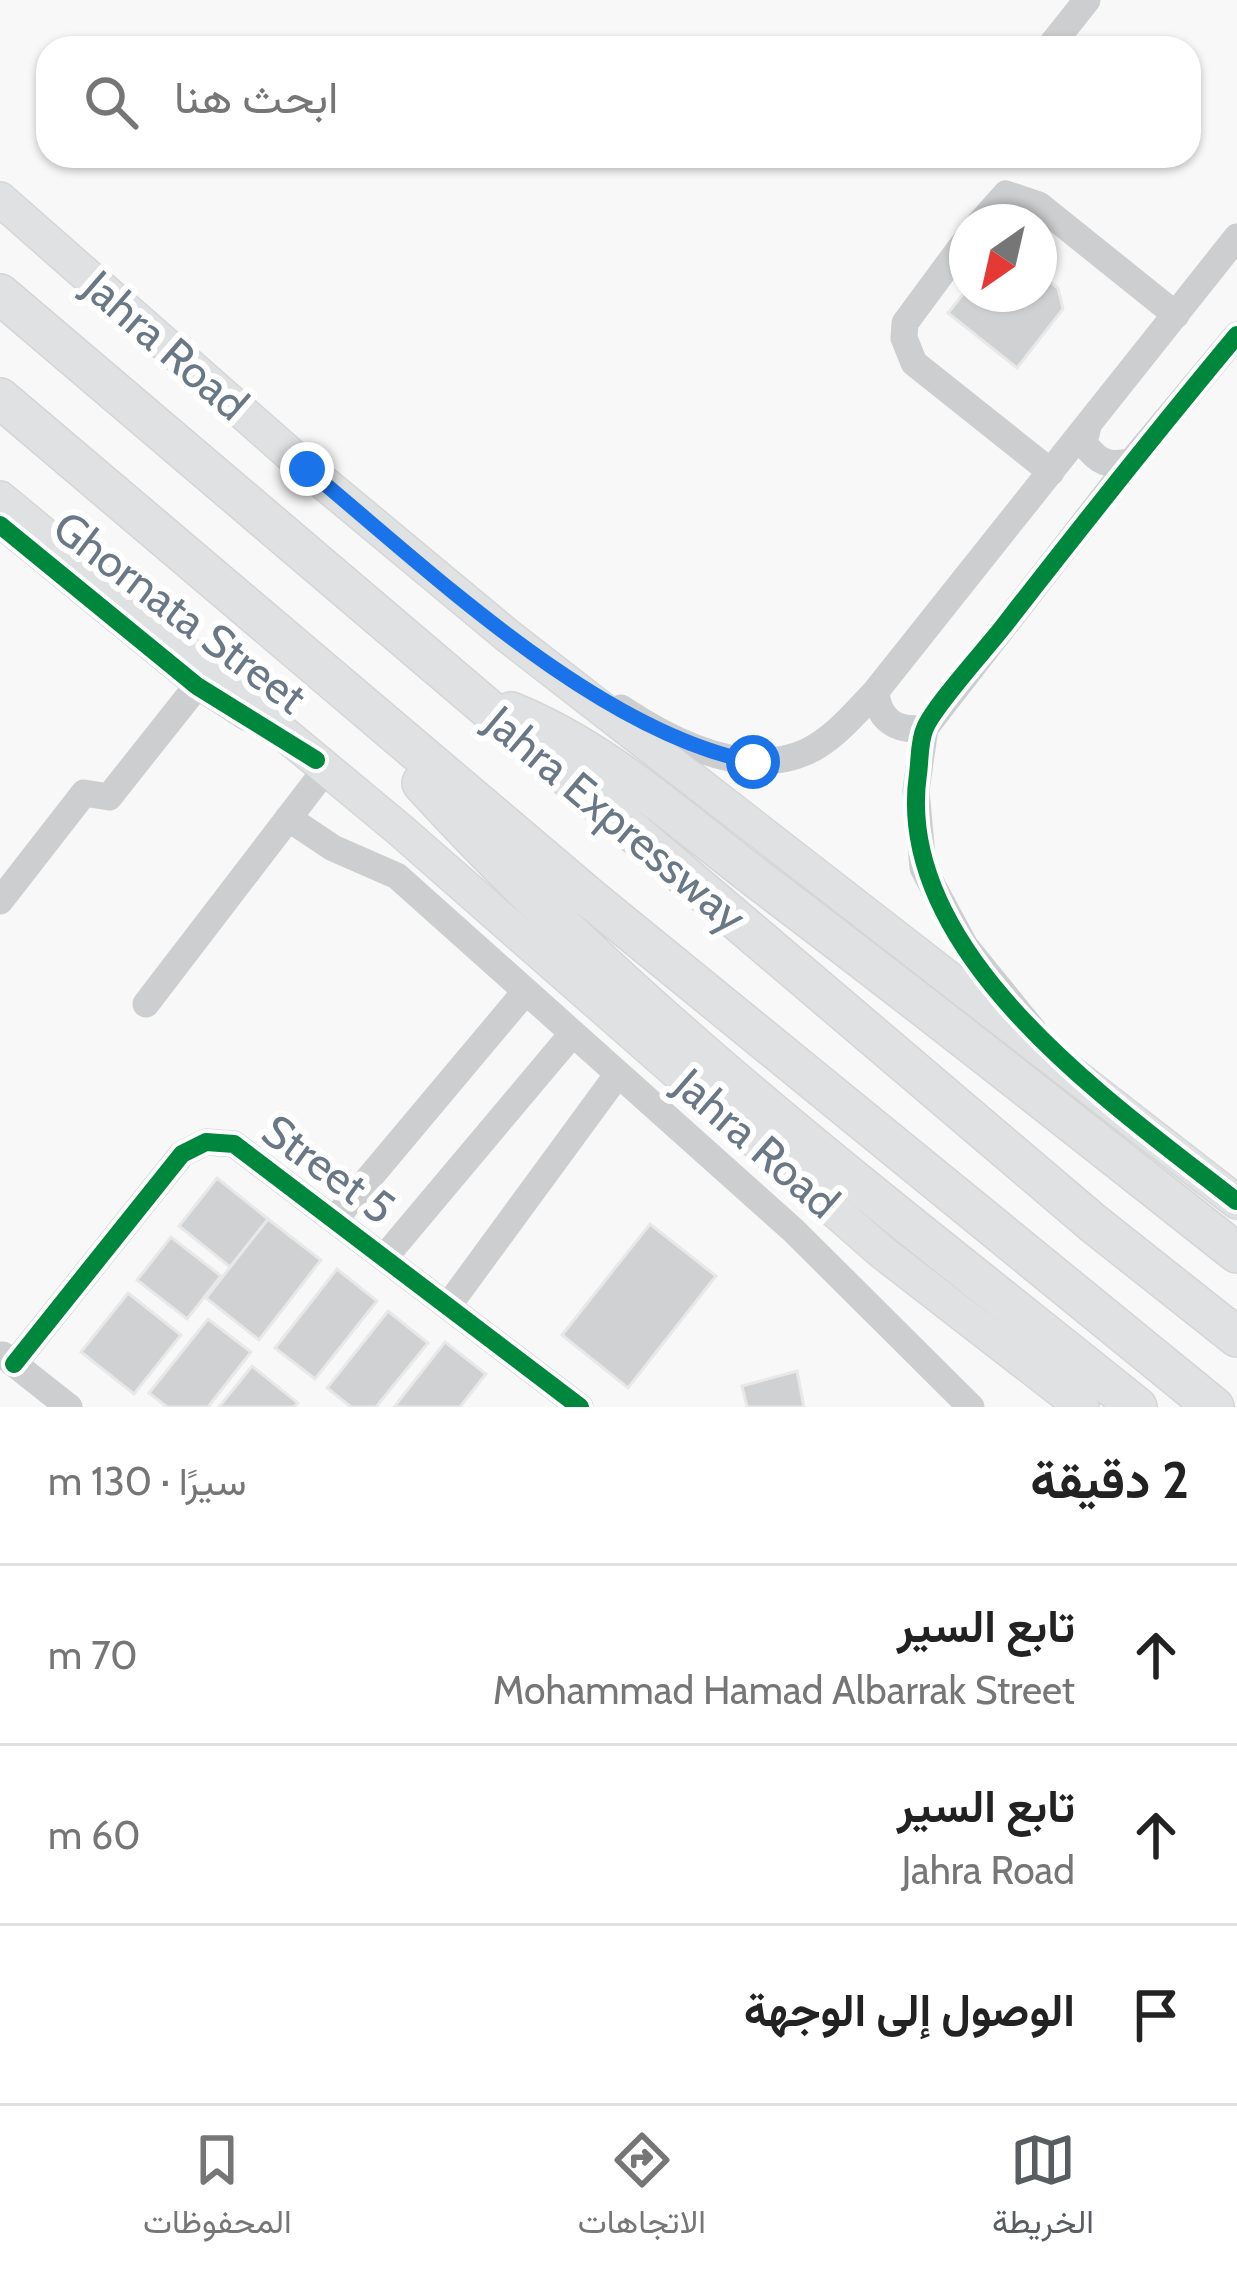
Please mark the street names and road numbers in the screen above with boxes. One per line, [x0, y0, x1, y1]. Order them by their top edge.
street label: Jahra Road [72, 258, 259, 431]
street label: Ghornata Street [43, 500, 317, 724]
street label: Jahra Expressway [474, 694, 758, 944]
street label: Jahra Road [663, 1056, 850, 1229]
street label: Street 5 [252, 1103, 406, 1235]

